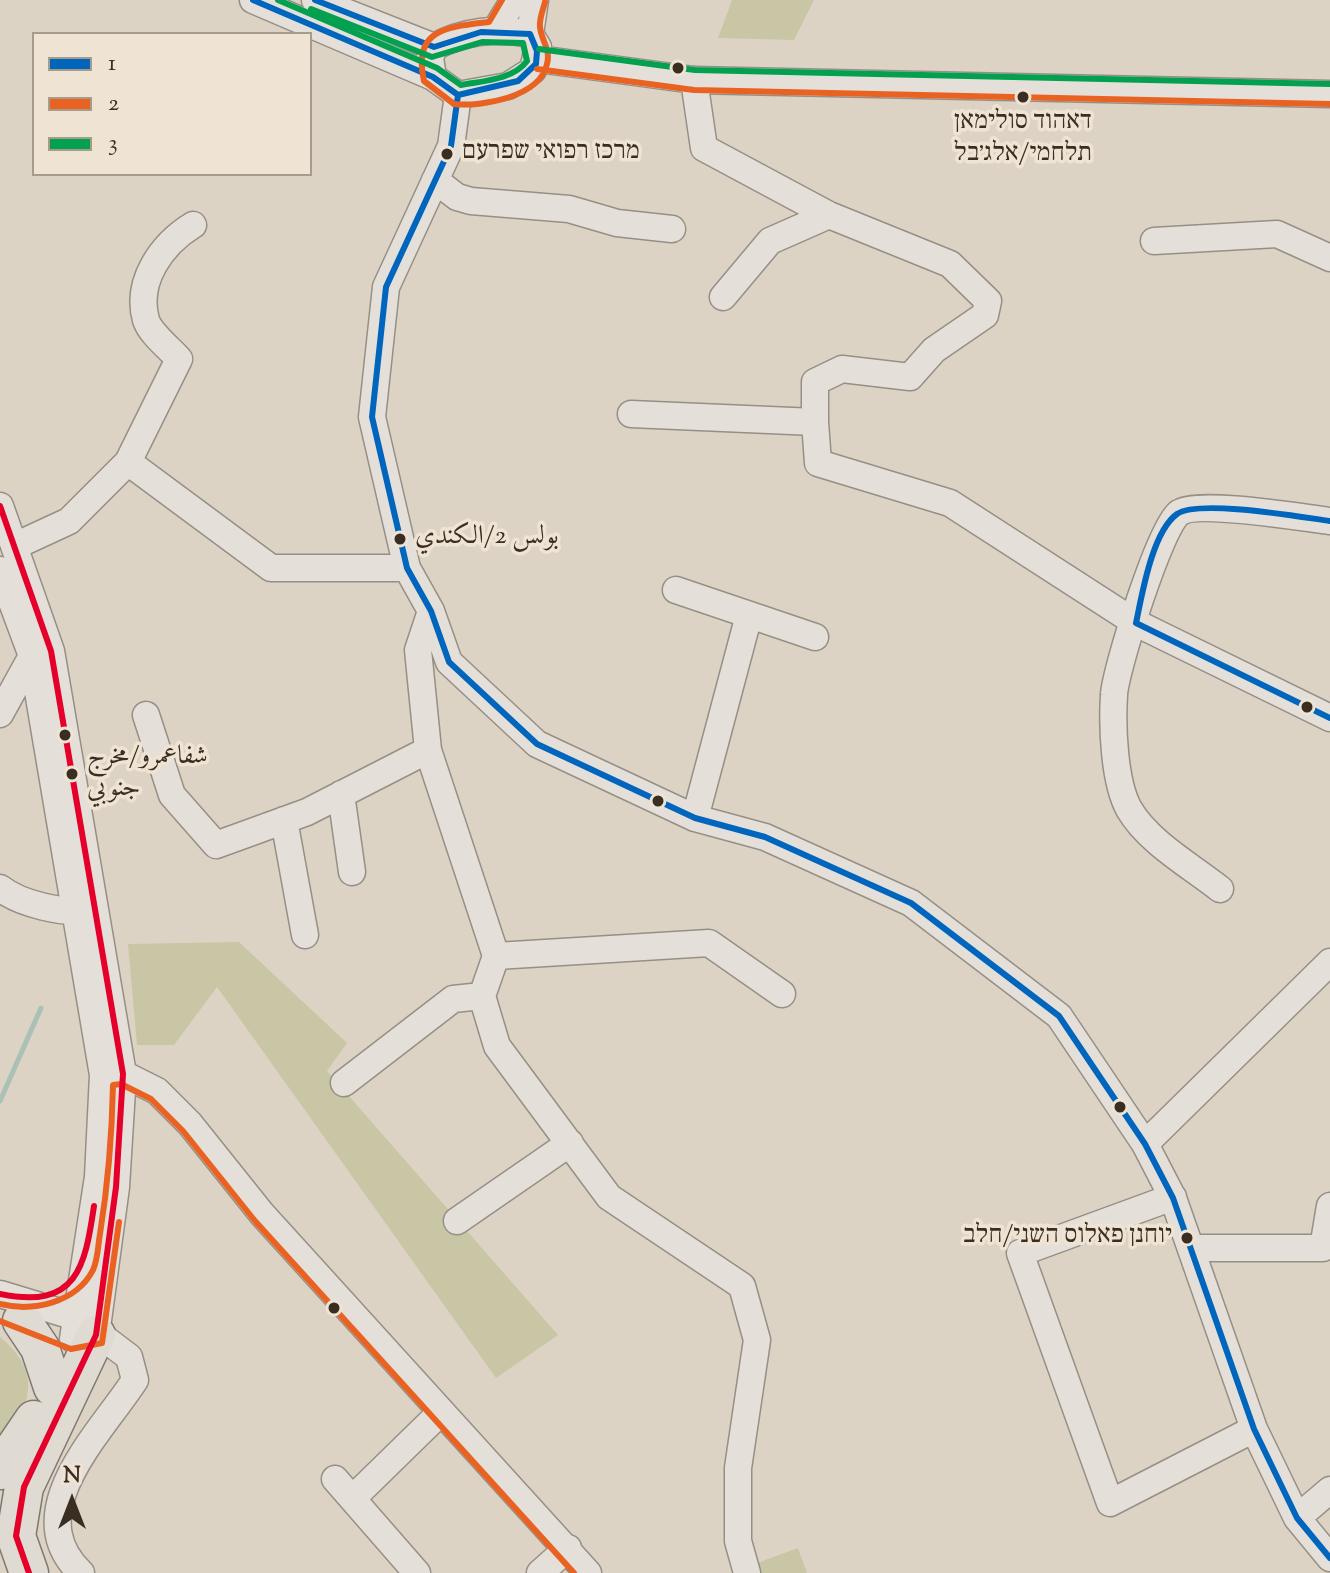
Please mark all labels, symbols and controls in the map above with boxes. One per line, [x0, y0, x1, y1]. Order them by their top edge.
legend [32, 32, 312, 176]
text: 1 [108, 47, 116, 81]
unlabelled marker [670, 60, 686, 76]
text: 2 [108, 87, 119, 121]
marker: דאהוד סולימאן תלחמי/אלג׳בל [1015, 89, 1031, 105]
place label: דאהוד סולימאן תלחמי/אלג׳בל [954, 108, 1092, 170]
text: 3 [108, 127, 118, 161]
place label: מרכז רפואי שפרעם [462, 138, 640, 170]
marker: מרכז רפואי שפרעם [439, 146, 455, 162]
place label: بولس 2/الكندي [415, 523, 559, 555]
marker: بولس 2/الكندي [392, 531, 408, 547]
unlabelled marker [1299, 699, 1315, 715]
unlabelled marker [57, 727, 73, 743]
place label: شفاعمرو/مخرج جنوبي [87, 743, 208, 804]
marker: شفاعمرو/مخرج جنوبي [64, 766, 80, 782]
unlabelled marker [650, 793, 666, 809]
unlabelled marker [1112, 1099, 1128, 1115]
place label: יוחנן פאלוס השני/חלב [963, 1222, 1172, 1254]
marker: יוחנן פאלוס השני/חלב [1179, 1230, 1195, 1246]
unlabelled marker [326, 1300, 342, 1316]
north arrow [32, 1461, 112, 1541]
text: N [63, 1461, 81, 1493]

